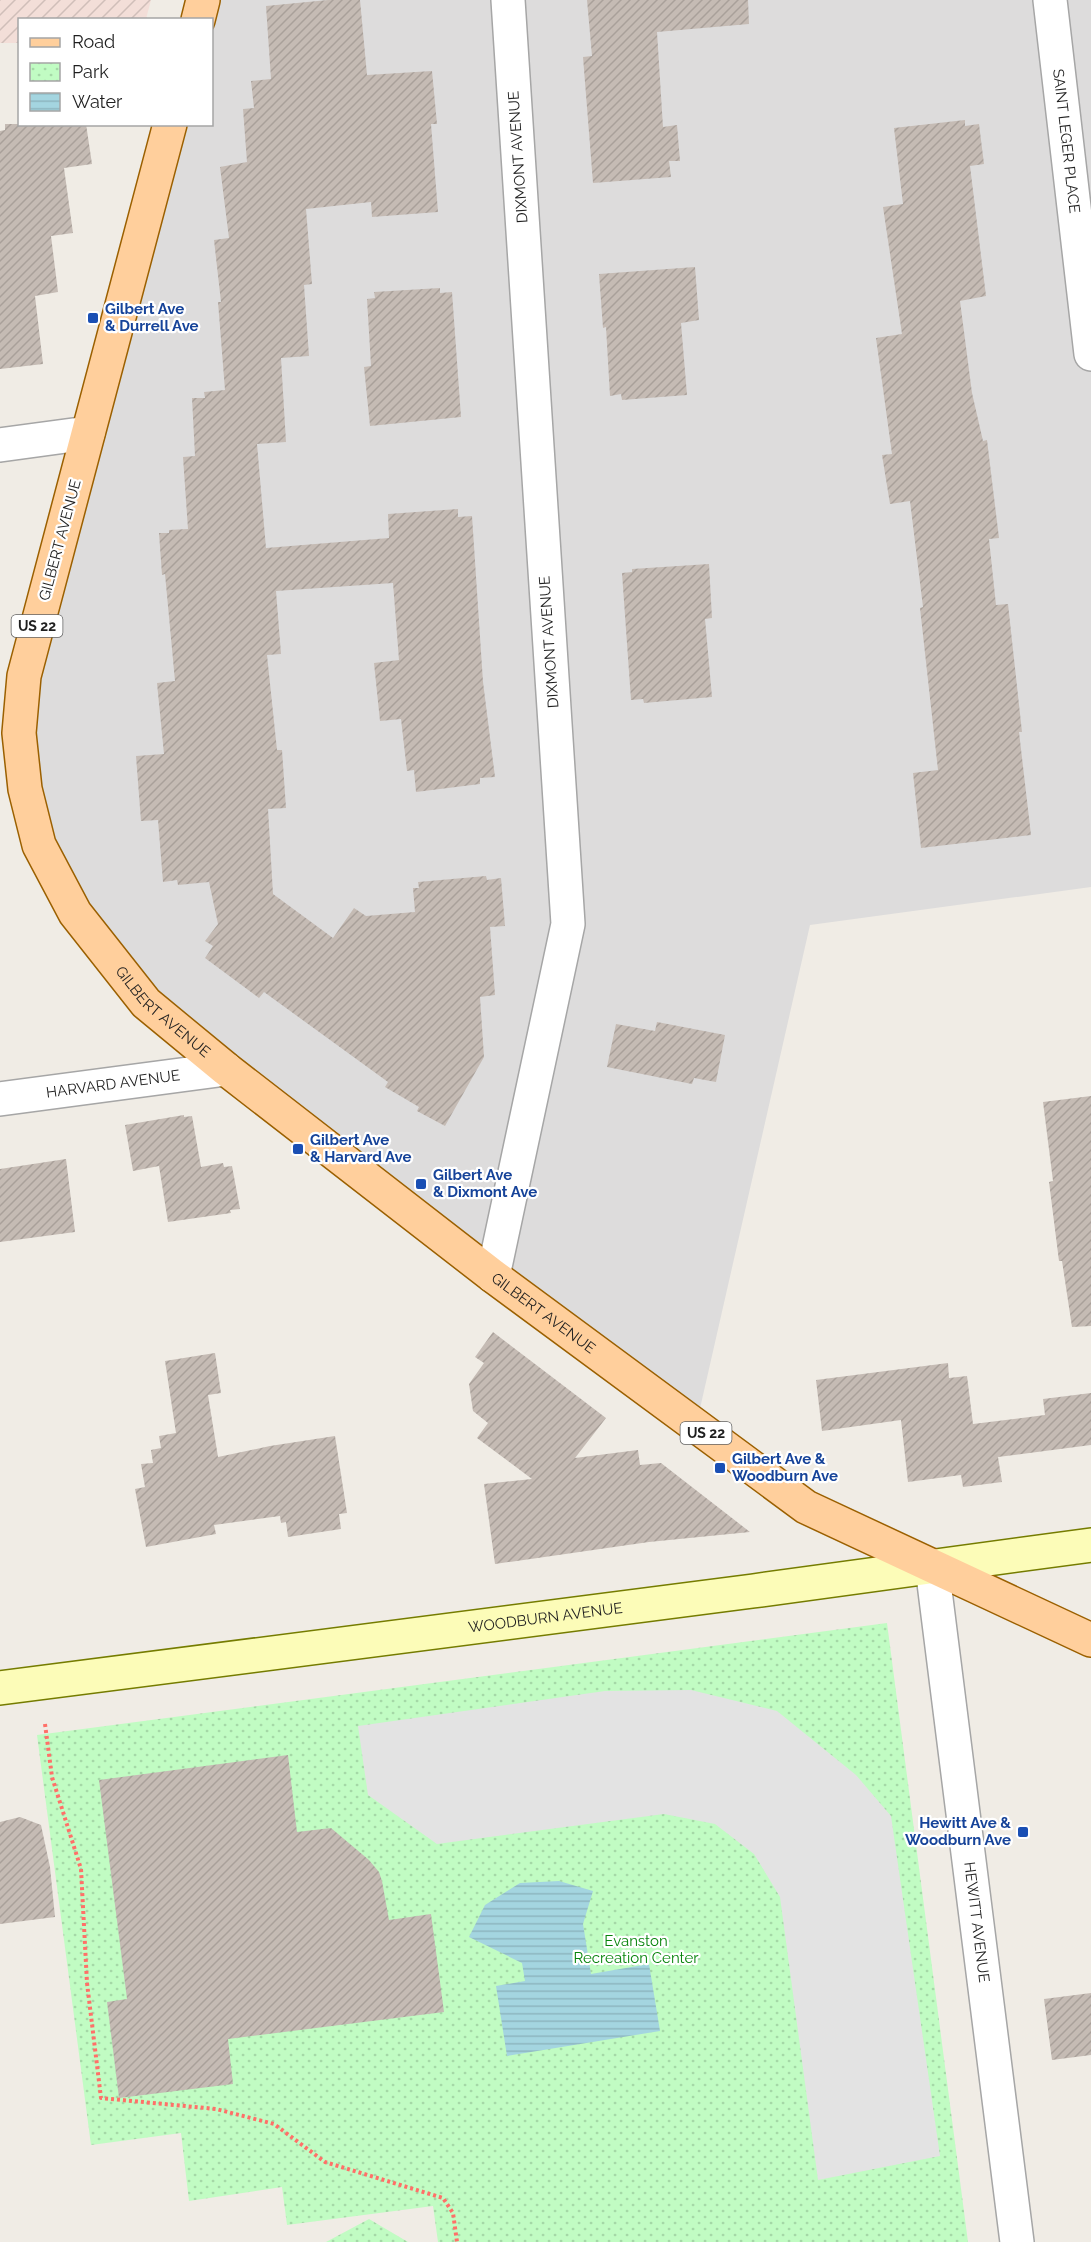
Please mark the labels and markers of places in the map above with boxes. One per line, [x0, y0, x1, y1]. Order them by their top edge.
place label: Gilbert Ave & Durrell Ave [105, 300, 199, 335]
marker: Gilbert Ave & Durrell Ave [86, 311, 100, 325]
place label: Gilbert Ave & Harvard Ave [310, 1131, 412, 1166]
marker: Gilbert Ave & Harvard Ave [291, 1142, 305, 1156]
place label: Gilbert Ave & Dixmont Ave [433, 1166, 537, 1201]
marker: Gilbert Ave & Dixmont Ave [414, 1177, 428, 1191]
place label: Gilbert Ave & Woodburn Ave [732, 1450, 838, 1485]
marker: Gilbert Ave & Woodburn Ave [713, 1461, 727, 1475]
place label: Hewitt Ave & Woodburn Ave [905, 1814, 1011, 1849]
marker: Hewitt Ave & Woodburn Ave [1016, 1825, 1030, 1839]

